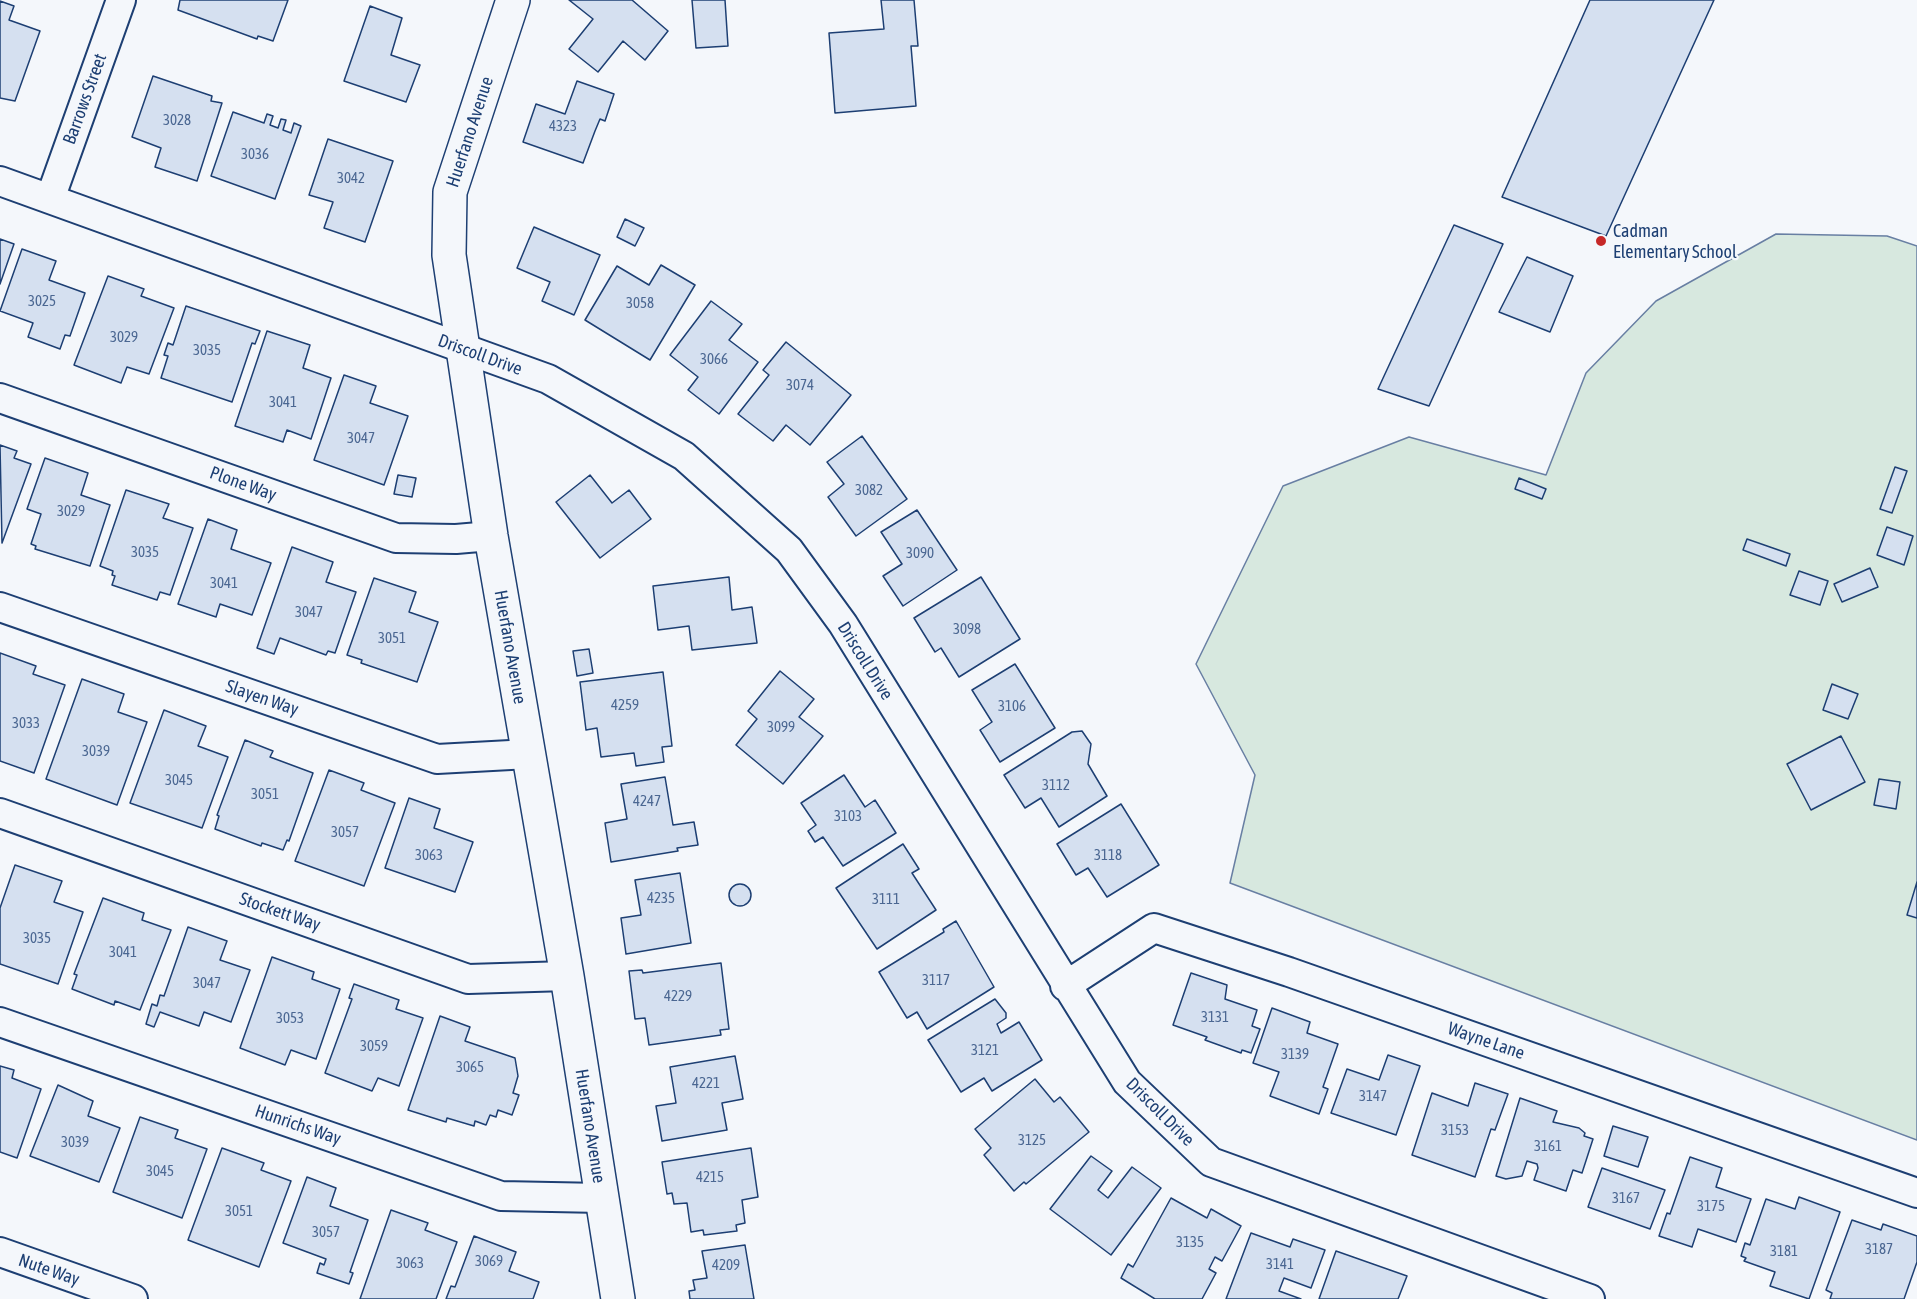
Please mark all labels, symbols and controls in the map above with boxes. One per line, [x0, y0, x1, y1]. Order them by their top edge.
street label: Barrows Street [59, 51, 111, 147]
street label: Huerfano Avenue [442, 74, 498, 190]
house number: 3028 [163, 111, 191, 129]
house number: 4323 [549, 117, 577, 135]
house number: 3036 [241, 145, 269, 163]
house number: 3042 [337, 169, 365, 187]
place label: Cadman Elementary School [1613, 220, 1737, 262]
marker: Cadman Elementary School [1594, 234, 1608, 248]
house number: 3025 [28, 292, 56, 310]
house number: 3058 [626, 294, 654, 312]
house number: 3029 [110, 328, 138, 346]
street label: Driscoll Drive [435, 330, 525, 380]
house number: 3035 [193, 341, 221, 359]
house number: 3066 [700, 350, 728, 368]
house number: 3074 [786, 376, 814, 394]
house number: 3041 [269, 393, 297, 411]
house number: 3047 [347, 429, 375, 447]
street label: Plone Way [207, 462, 279, 506]
house number: 3082 [855, 481, 883, 499]
house number: 3029 [57, 502, 85, 520]
house number: 3035 [131, 543, 159, 561]
house number: 3090 [906, 544, 934, 562]
house number: 3041 [210, 574, 238, 592]
street label: Huerfano Avenue [489, 588, 531, 706]
house number: 3047 [295, 603, 323, 621]
street label: Driscoll Drive [833, 618, 897, 704]
house number: 3098 [953, 620, 981, 638]
house number: 3051 [378, 629, 406, 647]
street label: Slayen Way [223, 675, 301, 721]
house number: 4259 [611, 696, 639, 714]
house number: 3106 [998, 697, 1026, 715]
house number: 3033 [12, 714, 40, 732]
house number: 3099 [767, 718, 795, 736]
house number: 3039 [82, 742, 110, 760]
house number: 3045 [165, 771, 193, 789]
house number: 3112 [1042, 776, 1070, 794]
house number: 3051 [251, 785, 279, 803]
house number: 4247 [633, 792, 661, 810]
house number: 3103 [834, 807, 862, 825]
house number: 3057 [331, 823, 359, 841]
house number: 3063 [415, 846, 443, 864]
house number: 3118 [1094, 846, 1122, 864]
street label: Stockett Way [237, 888, 323, 936]
house number: 4235 [647, 889, 675, 907]
house number: 3111 [872, 890, 900, 908]
house number: 3035 [23, 929, 51, 947]
house number: 3041 [109, 943, 137, 961]
house number: 3117 [922, 971, 950, 989]
house number: 3047 [193, 974, 221, 992]
house number: 4229 [664, 987, 692, 1005]
house number: 3131 [1201, 1008, 1229, 1026]
house number: 3053 [276, 1009, 304, 1027]
street label: Wayne Lane [1445, 1018, 1527, 1064]
house number: 3059 [360, 1037, 388, 1055]
house number: 3121 [971, 1041, 999, 1059]
house number: 3139 [1281, 1045, 1309, 1063]
house number: 3065 [456, 1058, 484, 1076]
street label: Huerfano Avenue [570, 1067, 610, 1185]
street label: Driscoll Drive [1121, 1073, 1199, 1151]
house number: 4221 [692, 1074, 720, 1092]
house number: 3147 [1359, 1087, 1387, 1105]
street label: Hunrichs Way [252, 1100, 344, 1150]
house number: 3153 [1441, 1121, 1469, 1139]
house number: 3125 [1018, 1131, 1046, 1149]
house number: 3039 [61, 1133, 89, 1151]
house number: 3161 [1534, 1137, 1562, 1155]
house number: 3045 [146, 1162, 174, 1180]
house number: 4215 [696, 1168, 724, 1186]
house number: 3167 [1612, 1189, 1640, 1207]
house number: 3175 [1697, 1197, 1725, 1215]
house number: 3051 [225, 1202, 253, 1220]
house number: 3057 [312, 1223, 340, 1241]
house number: 3135 [1176, 1233, 1204, 1251]
house number: 3187 [1865, 1240, 1893, 1258]
house number: 3181 [1770, 1242, 1798, 1260]
street label: Nute Way [16, 1249, 82, 1291]
house number: 3069 [475, 1252, 503, 1270]
house number: 3063 [396, 1254, 424, 1272]
house number: 3141 [1266, 1255, 1294, 1273]
house number: 4209 [712, 1256, 740, 1274]

